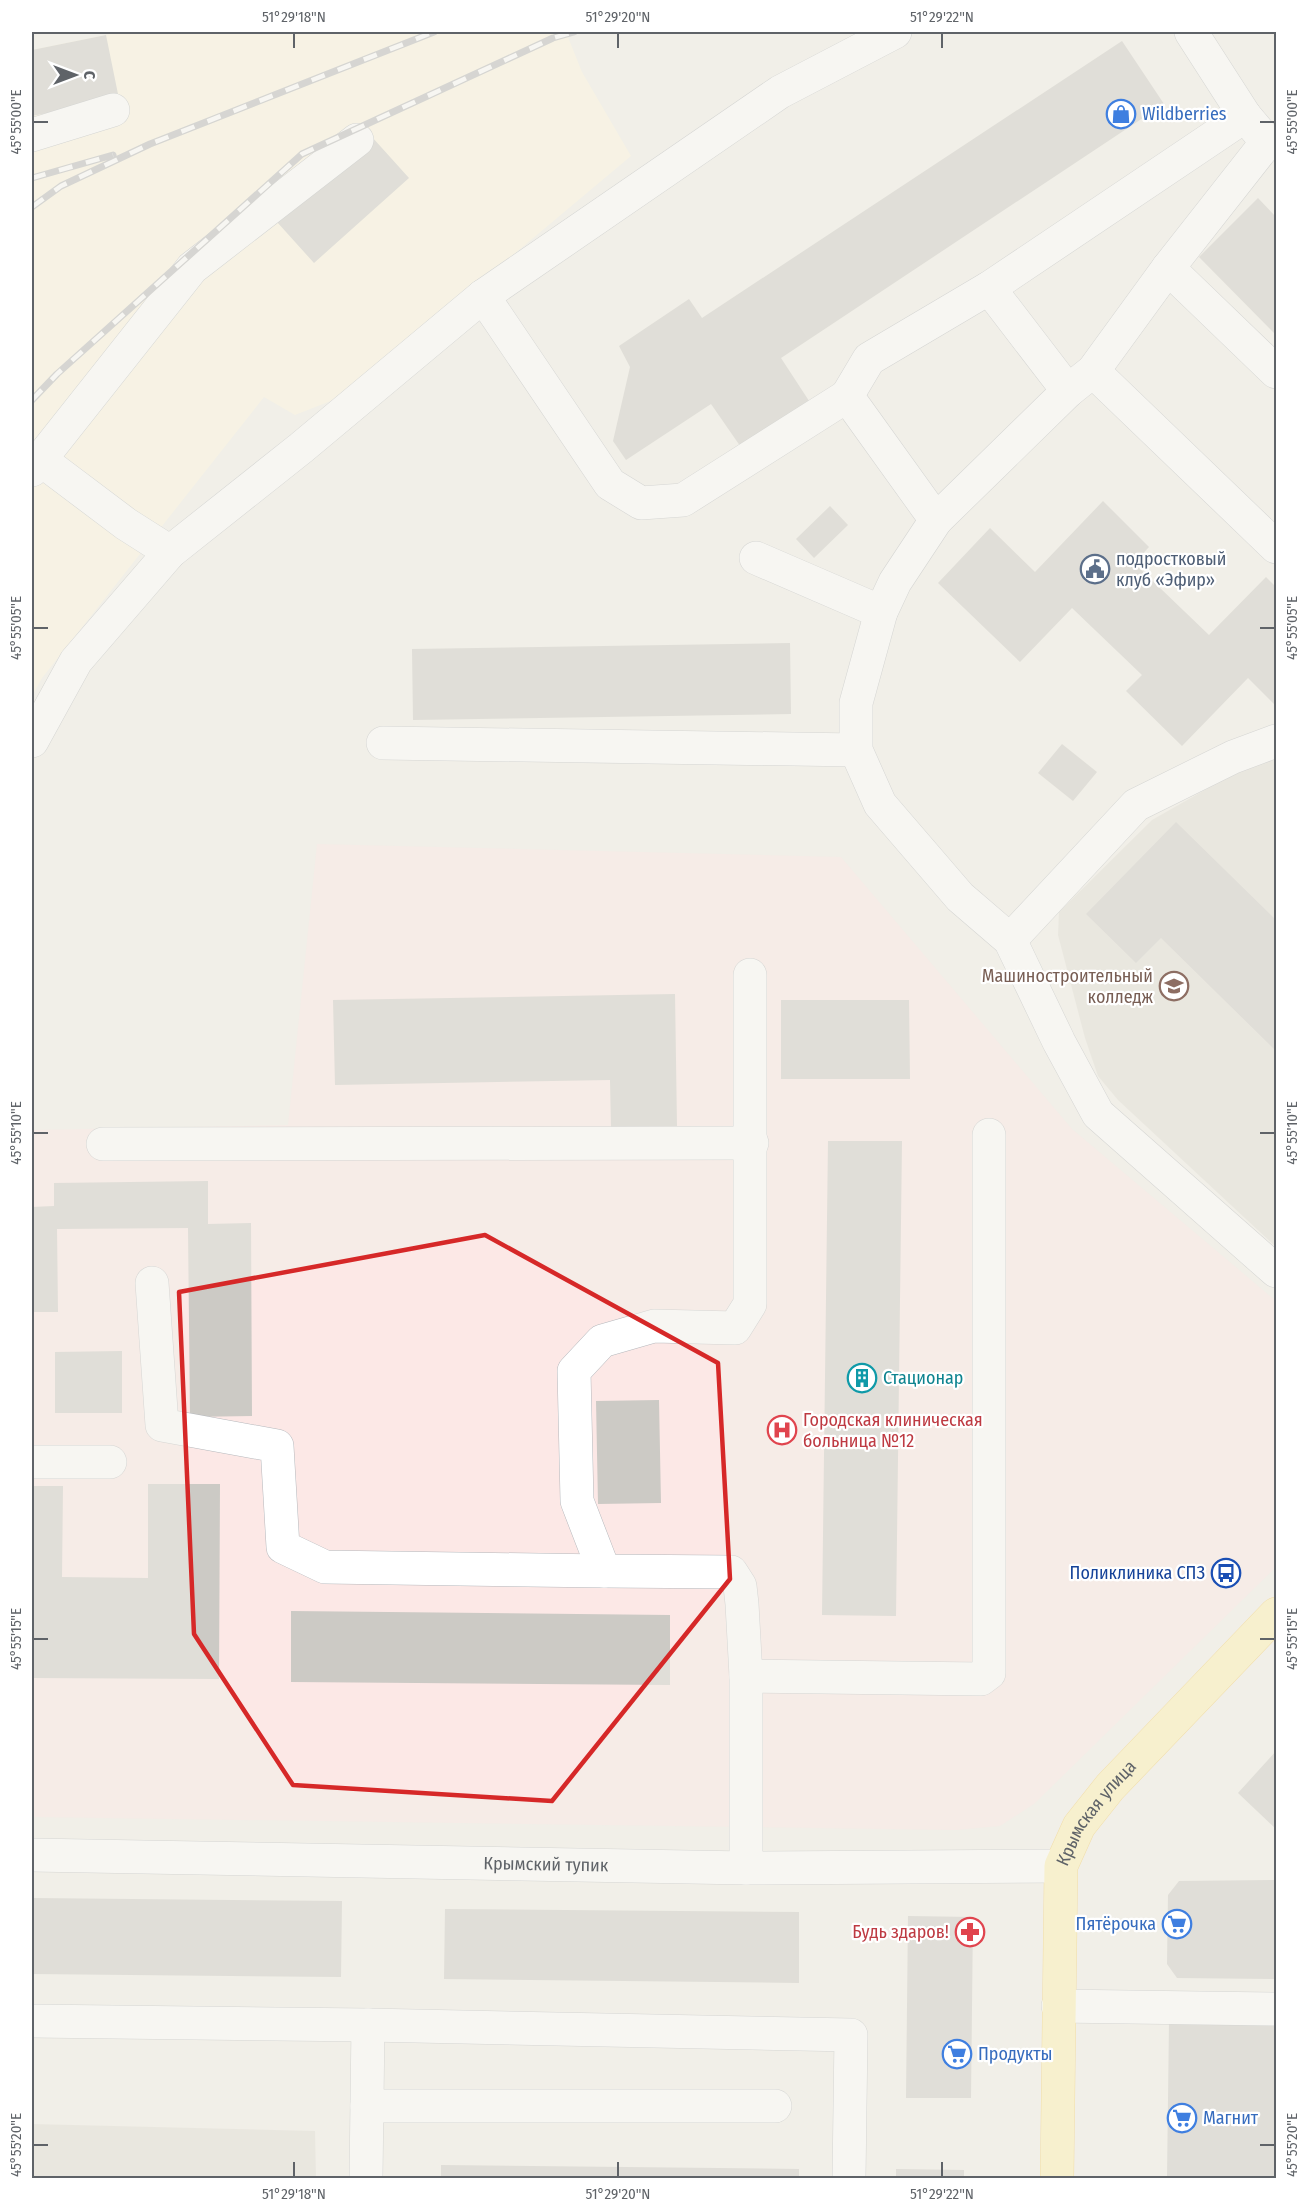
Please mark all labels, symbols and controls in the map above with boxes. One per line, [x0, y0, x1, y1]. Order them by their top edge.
text: 51°29'18"N [262, 8, 326, 26]
text: 51°29'20"N [586, 8, 650, 26]
text: 51°29'22"N [910, 8, 974, 26]
north arrow [45, 45, 105, 105]
text: С [80, 71, 99, 80]
text: 45°55'00"E [7, 89, 25, 155]
text: 45°55'00"E [1283, 89, 1301, 155]
shop icon: Wildberries [1105, 98, 1137, 130]
place label: Wildberries [1142, 103, 1227, 125]
place label: подростковый клуб «Эфир» [1116, 548, 1226, 591]
public building icon: подростковый клуб «Эфир» [1079, 553, 1111, 585]
text: 45°55'05"E [7, 596, 25, 660]
text: 45°55'05"E [1283, 596, 1301, 660]
place label: Машиностроительный колледж [982, 965, 1153, 1008]
school or university icon: Машиностроительный колледж [1158, 970, 1190, 1002]
text: 45°55'10"E [7, 1101, 25, 1165]
text: 45°55'10"E [1283, 1101, 1301, 1165]
building icon: Стационар [846, 1362, 878, 1394]
place label: Стационар [883, 1367, 963, 1389]
place label: Городская клиническая больница №12 [803, 1409, 983, 1452]
hospital icon: Городская клиническая больница №12 [766, 1414, 798, 1446]
bus stop icon: Поликлиника СПЗ [1210, 1557, 1242, 1589]
place label: Поликлиника СПЗ [1070, 1562, 1205, 1584]
text: 45°55'15"E [7, 1608, 25, 1670]
text: 45°55'15"E [1283, 1608, 1301, 1670]
street label: Крымская улица [1052, 1756, 1141, 1869]
street label: Крымский тупик [483, 1852, 609, 1877]
supermarket icon: Пятёрочка [1161, 1908, 1193, 1940]
place label: Пятёрочка [1076, 1913, 1156, 1935]
pharmacy icon: Будь здаров! [954, 1916, 986, 1948]
place label: Будь здаров! [852, 1921, 949, 1943]
supermarket icon: Продукты [941, 2038, 973, 2070]
place label: Продукты [978, 2043, 1053, 2065]
supermarket icon: Магнит [1166, 2102, 1198, 2134]
place label: Магнит [1203, 2107, 1259, 2129]
text: 45°55'20"E [7, 2113, 25, 2177]
text: 45°55'20"E [1283, 2113, 1301, 2177]
text: 51°29'18"N [262, 2185, 326, 2203]
text: 51°29'20"N [586, 2185, 650, 2203]
text: 51°29'22"N [910, 2185, 974, 2203]

